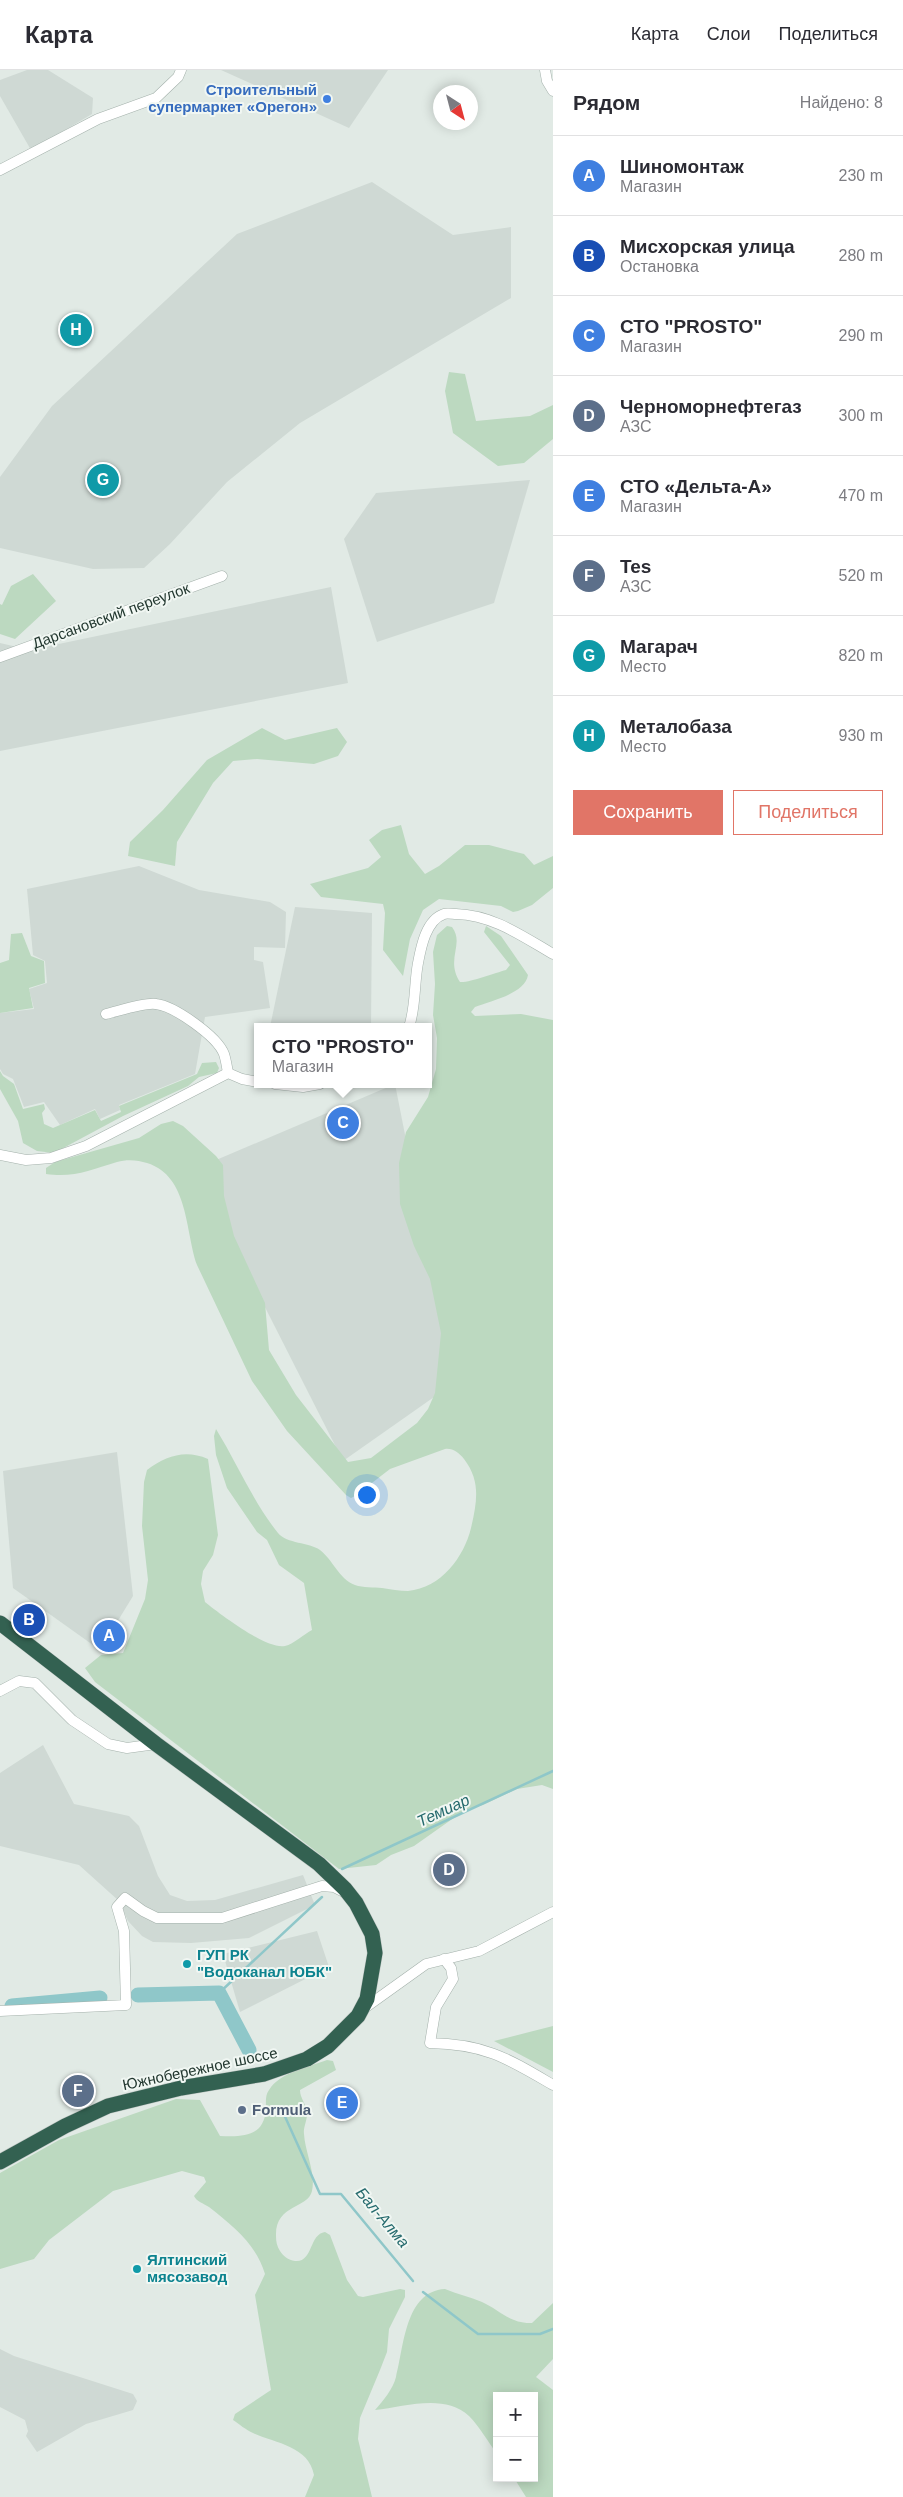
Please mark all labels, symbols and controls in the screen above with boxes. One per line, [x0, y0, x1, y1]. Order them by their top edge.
text: Карта [25, 21, 93, 48]
text: Карта [631, 24, 679, 44]
text: Слои [707, 24, 751, 44]
text: Поделиться [779, 24, 878, 44]
place label: Строительный супермаркет «Орегон» [148, 81, 317, 115]
north arrow [433, 85, 478, 130]
text: Рядом [573, 91, 640, 114]
marker: Строительный супермаркет «Орегон» [321, 93, 333, 105]
text: Найдено: 8 [800, 94, 883, 111]
text: Шиномонтаж [620, 156, 744, 177]
text: A [583, 167, 595, 184]
text: 230 m [839, 167, 883, 184]
text: Магазин [620, 178, 682, 195]
text: Мисхорская улица [620, 236, 795, 257]
text: B [583, 247, 595, 264]
text: 280 m [839, 247, 883, 264]
text: Остановка [620, 258, 699, 275]
pin: H [60, 311, 92, 349]
text: СТО "PROSTO" [620, 316, 762, 337]
text: C [583, 327, 595, 344]
text: 290 m [839, 327, 883, 344]
text: Магазин [620, 338, 682, 355]
text: Черноморнефтегаз [620, 396, 802, 417]
text: D [583, 407, 595, 424]
text: 300 m [839, 407, 883, 424]
text: АЗС [620, 418, 652, 435]
pin: G [87, 461, 119, 499]
text: СТО «Дельта-А» [620, 476, 772, 497]
text: E [584, 487, 594, 504]
text: 470 m [839, 487, 883, 504]
text: Магазин [620, 498, 682, 515]
text: Tes [620, 556, 651, 577]
text: F [584, 567, 594, 584]
text: 520 m [839, 567, 883, 584]
text: АЗС [620, 578, 652, 595]
street label: Дарсановский переулок [30, 579, 192, 652]
text: Магарач [620, 636, 698, 657]
text: G [583, 647, 595, 664]
text: 820 m [839, 647, 883, 664]
text: Место [620, 658, 666, 675]
text: Металобаза [620, 716, 732, 737]
text: H [583, 727, 595, 744]
text: 930 m [839, 727, 883, 744]
text: Место [620, 738, 666, 755]
button: Сохранить [573, 790, 723, 835]
button: Поделиться [733, 790, 883, 835]
popup [254, 1023, 432, 1088]
text: СТО "PROSTO" [272, 1036, 414, 1057]
text: Магазин [272, 1058, 334, 1075]
pin: C [327, 1104, 359, 1142]
your location [354, 1482, 380, 1508]
pin: B [13, 1601, 45, 1639]
pin: A [93, 1617, 125, 1655]
water label: Темиар [414, 1791, 472, 1830]
pin: D [433, 1851, 465, 1889]
place label: ГУП РК "Водоканал ЮБК" [197, 1946, 332, 1980]
marker: ГУП РК "Водоканал ЮБК" [181, 1958, 193, 1970]
street label: Южнобережное шоссе [121, 2044, 279, 2093]
pin: F [62, 2072, 94, 2110]
pin: E [326, 2084, 358, 2122]
place label: Formula [252, 2101, 312, 2118]
marker: Formula [236, 2104, 248, 2116]
water label: Бал-Алма [353, 2184, 413, 2251]
place label: Ялтинский мясозавод [147, 2251, 228, 2285]
marker: Ялтинский мясозавод [131, 2263, 143, 2275]
map controls [493, 2392, 538, 2482]
button: + [493, 2392, 538, 2437]
button: − [493, 2437, 538, 2482]

